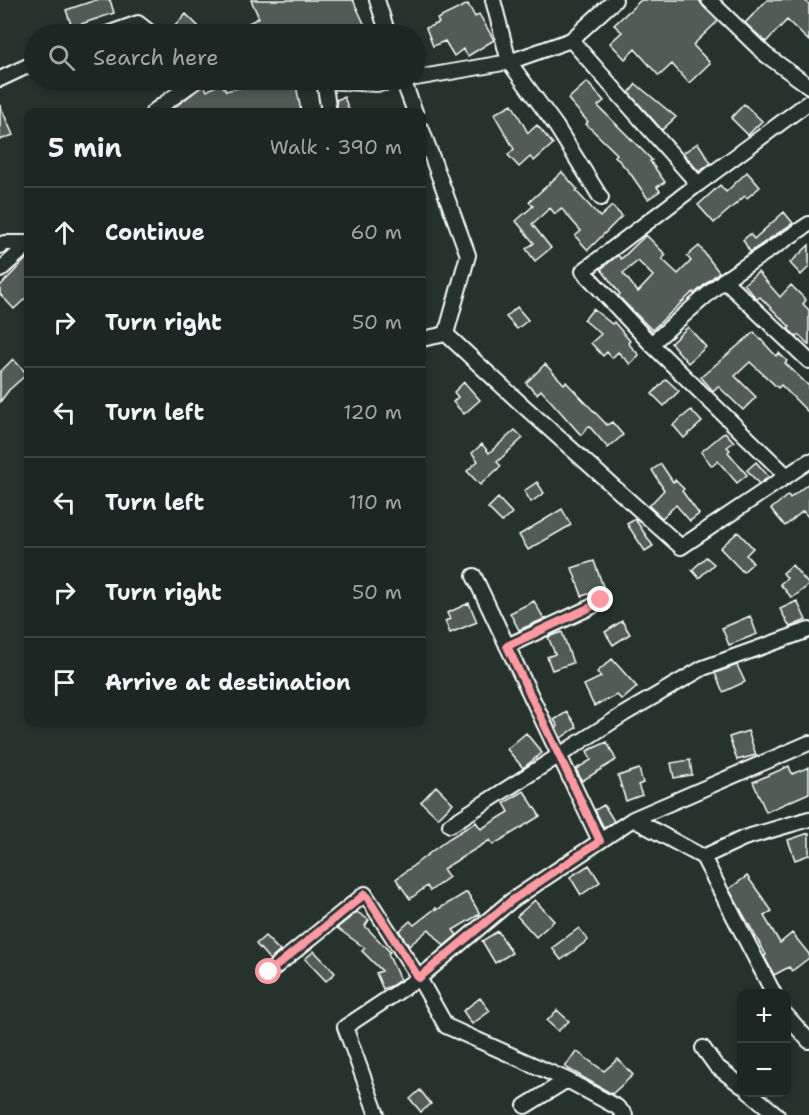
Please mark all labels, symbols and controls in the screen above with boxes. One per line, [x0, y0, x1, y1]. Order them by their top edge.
search box [24, 24, 426, 90]
icon: search [45, 41, 78, 74]
text: Search here [93, 43, 219, 72]
text: 5 min [48, 130, 122, 165]
text: Walk · 390 m [270, 134, 402, 160]
icon: ahead [48, 216, 81, 249]
text: Continue [105, 218, 205, 247]
text: 60 m [350, 219, 402, 245]
icon: right [48, 306, 81, 339]
text: Turn right [105, 308, 222, 337]
text: 50 m [352, 309, 402, 335]
icon: left [48, 396, 81, 429]
text: Turn left [105, 398, 204, 427]
text: 120 m [343, 399, 402, 425]
icon: left [48, 486, 81, 519]
text: Turn left [105, 488, 204, 517]
text: 110 m [348, 489, 402, 515]
icon: right [48, 576, 81, 609]
text: Turn right [105, 578, 222, 607]
text: 50 m [352, 579, 402, 605]
route end [587, 586, 613, 612]
icon: arrive [48, 666, 81, 699]
text: Arrive at destination [105, 668, 351, 697]
route start [255, 958, 281, 984]
map controls [737, 989, 791, 1097]
button: + [737, 989, 791, 1043]
button: − [737, 1043, 791, 1097]

